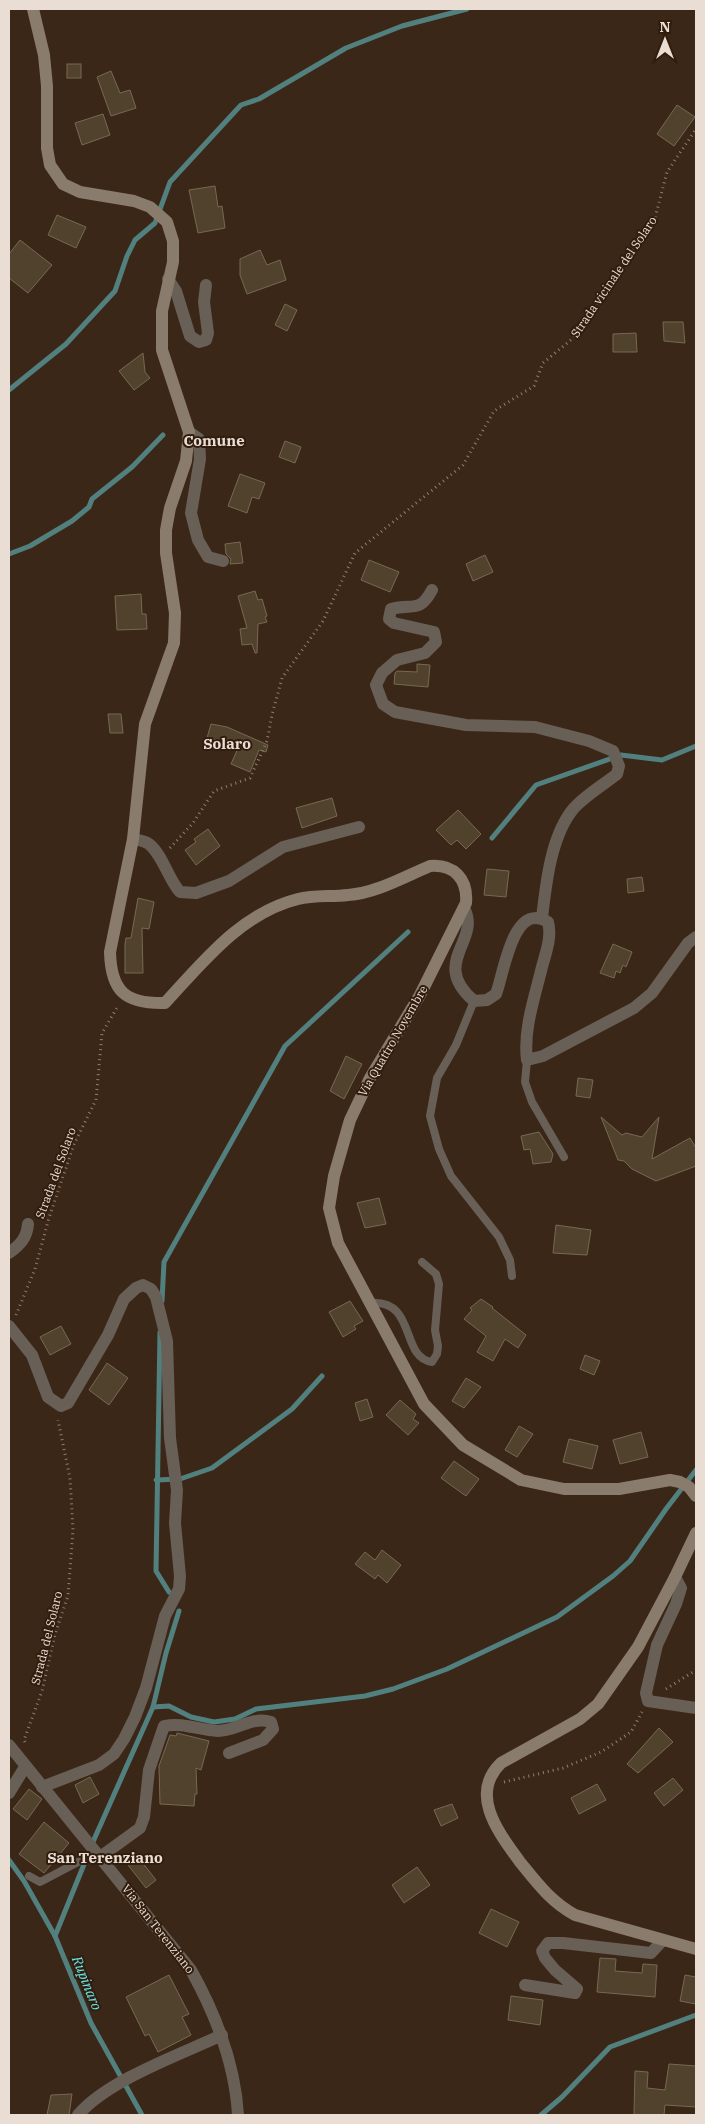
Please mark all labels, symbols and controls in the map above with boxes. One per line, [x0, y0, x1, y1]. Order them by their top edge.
north arrow [640, 15, 690, 65]
text: N [659, 18, 671, 36]
street label: Strada vicinale del Solaro [567, 213, 660, 340]
district label: Comune [183, 431, 245, 450]
district label: Solaro [203, 734, 251, 753]
street label: Via Quattro Novembre [355, 983, 430, 1099]
street label: Strada del Solaro [32, 1125, 79, 1220]
street label: Strada del Solaro [28, 1589, 65, 1686]
district label: San Terenziano [47, 1848, 163, 1867]
street label: Via San Terenziano [119, 1881, 198, 1976]
water label: Rupinaro [68, 1952, 106, 2013]

